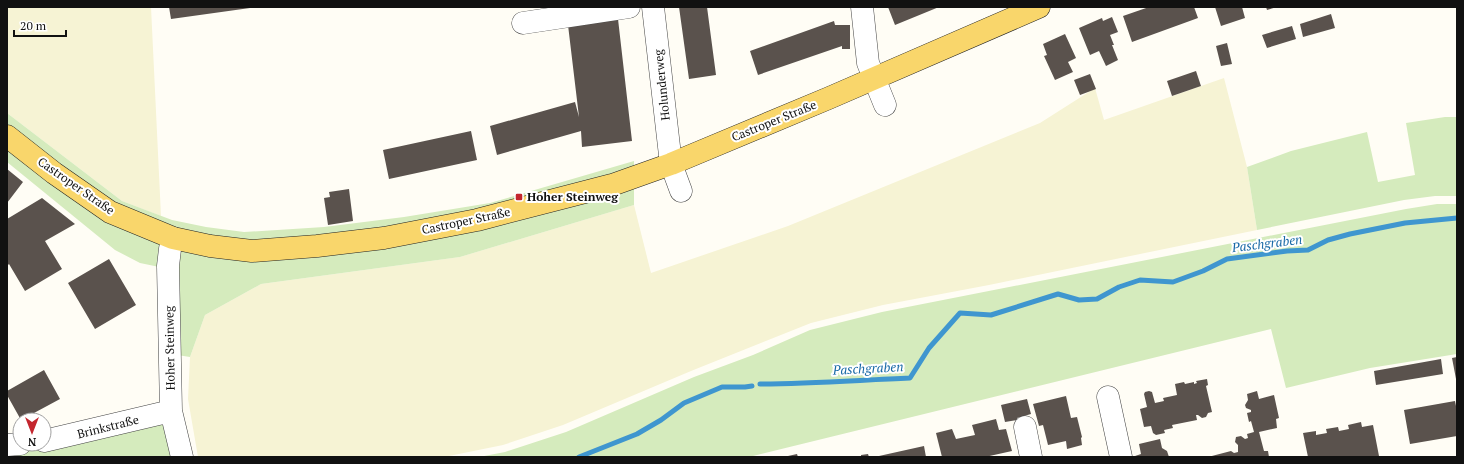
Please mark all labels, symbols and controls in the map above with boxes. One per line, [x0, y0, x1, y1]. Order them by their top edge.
scale bar [14, 12, 66, 38]
text: 20 m [20, 18, 47, 33]
street label: Holunderweg [650, 48, 673, 121]
street label: Castroper Straße [729, 97, 818, 144]
street label: Castroper Straße [35, 154, 118, 218]
place label: Hoher Steinweg [527, 189, 618, 204]
marker: Hoher Steinweg [514, 192, 524, 202]
street label: Castroper Straße [420, 204, 512, 237]
water label: Paschgraben [1230, 230, 1303, 256]
street label: Hoher Steinweg [161, 305, 178, 390]
water label: Paschgraben [831, 357, 904, 379]
north arrow [12, 412, 52, 452]
street label: Brinkstraße [76, 412, 140, 441]
text: N [27, 435, 36, 449]

